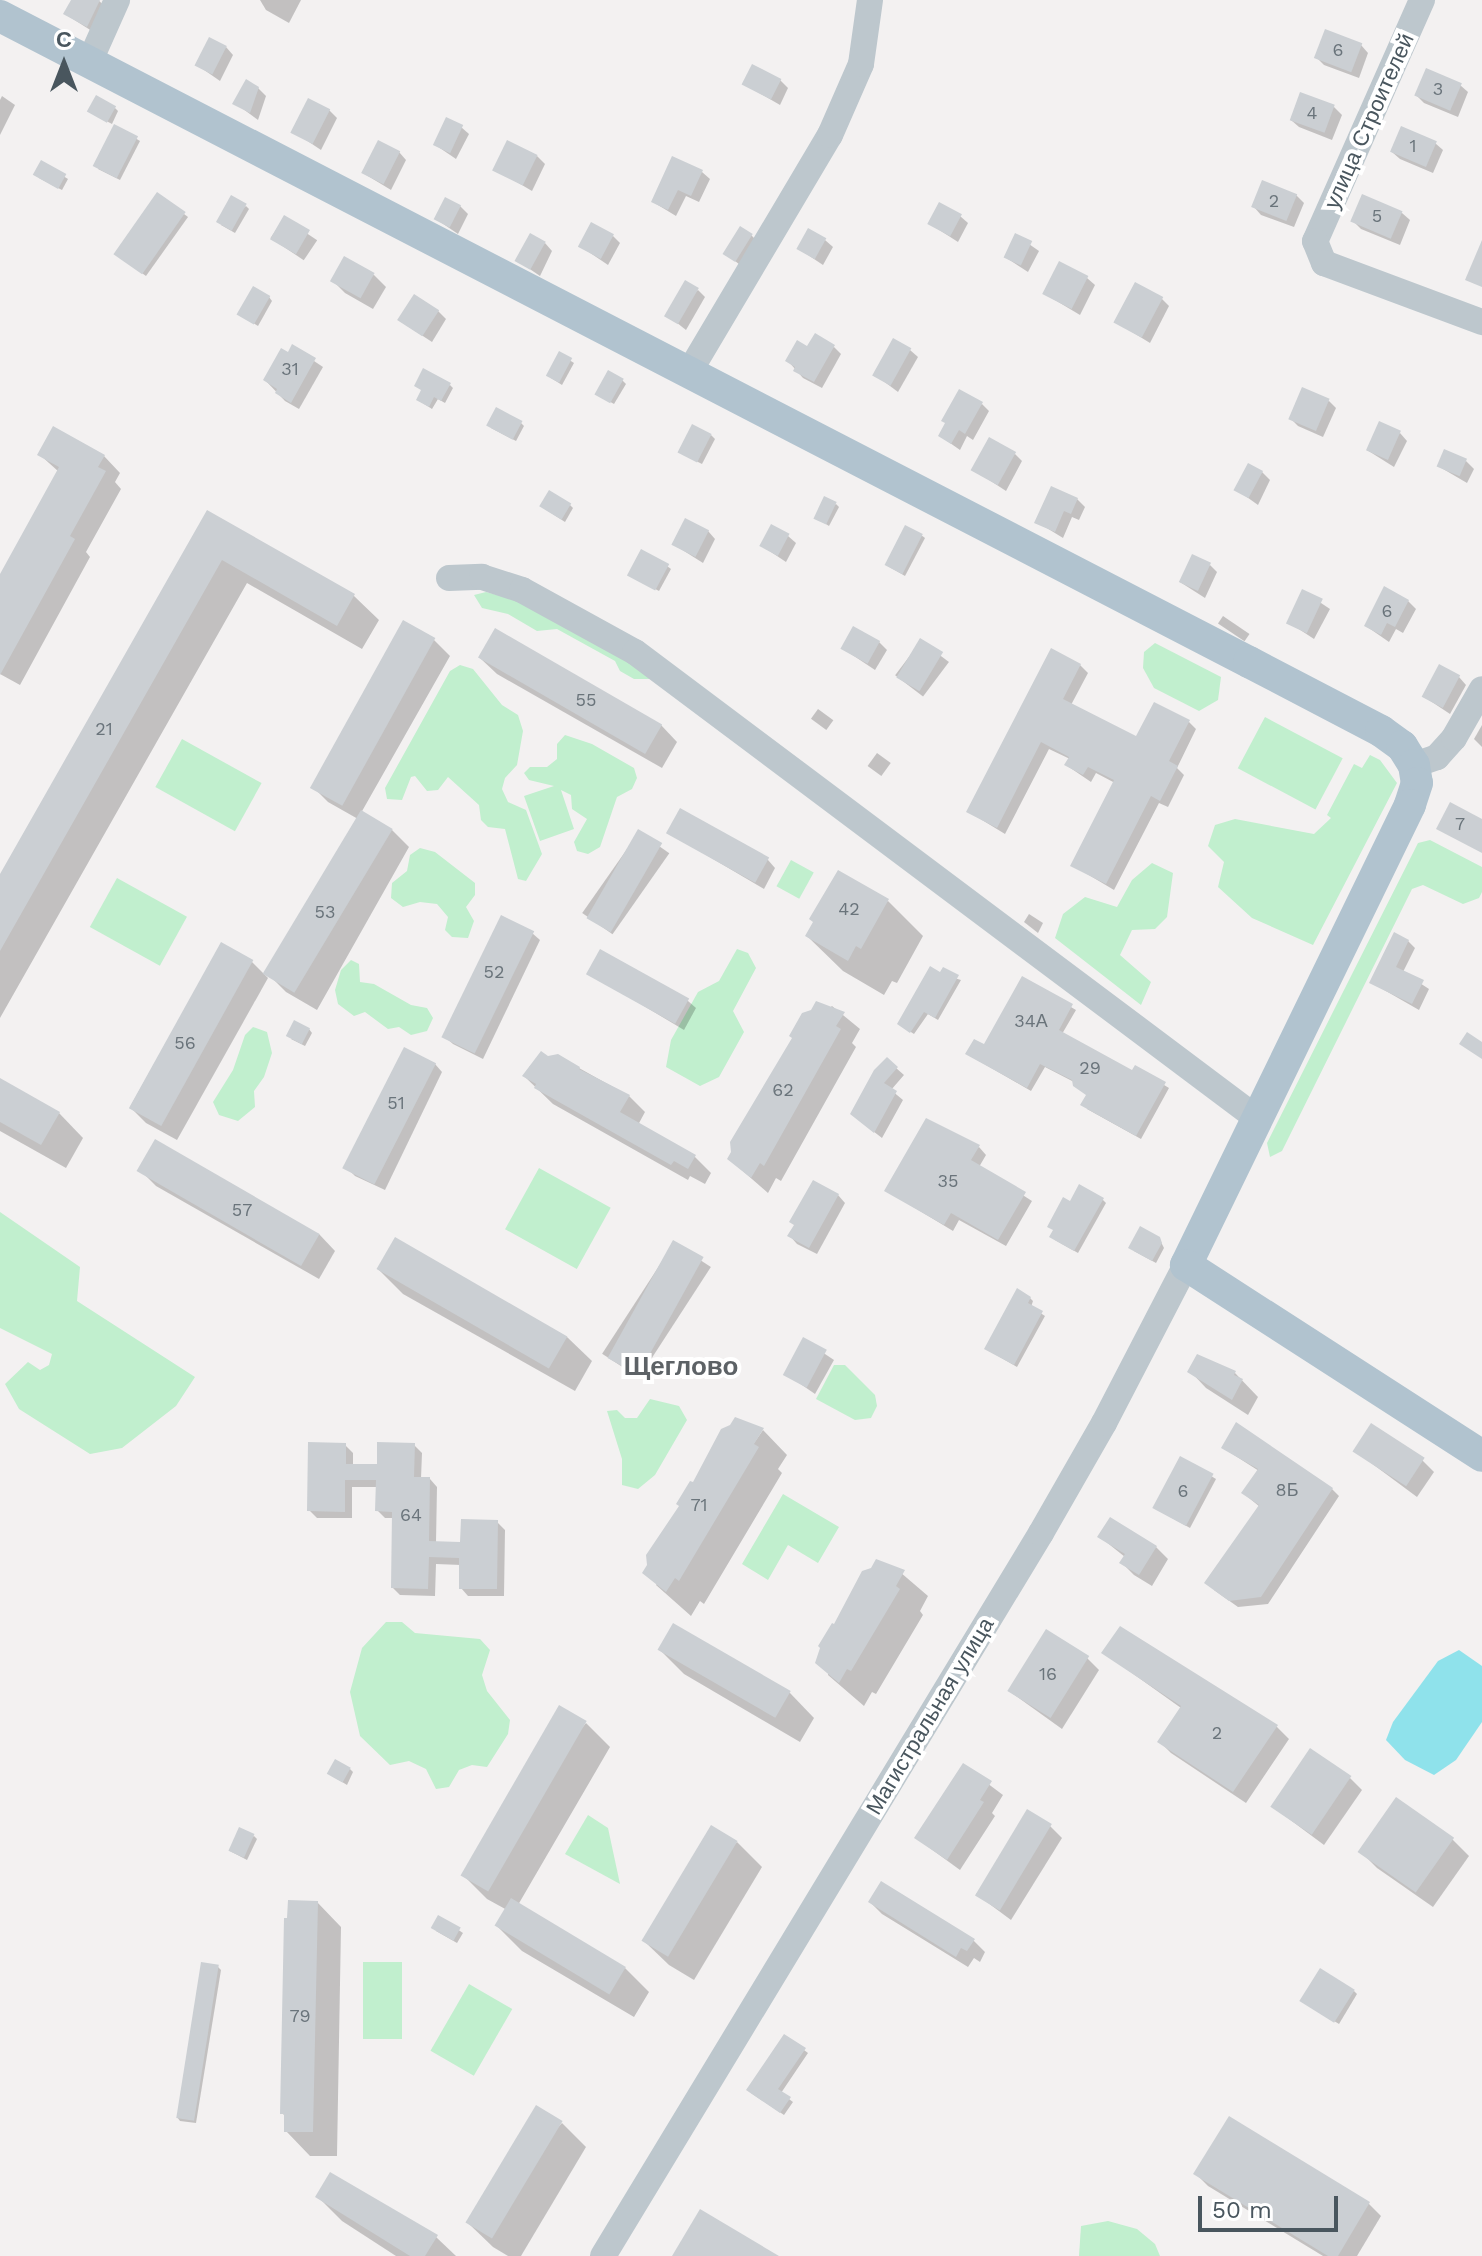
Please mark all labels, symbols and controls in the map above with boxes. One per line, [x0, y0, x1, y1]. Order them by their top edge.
north arrow [24, 24, 104, 104]
text: С [56, 27, 72, 52]
street label: улица Строителей [1318, 29, 1420, 213]
house number: 6 [1333, 39, 1343, 61]
house number: 3 [1433, 78, 1443, 100]
house number: 4 [1307, 102, 1317, 124]
house number: 1 [1409, 135, 1417, 157]
house number: 2 [1269, 190, 1279, 212]
house number: 5 [1372, 205, 1382, 227]
house number: 31 [281, 358, 299, 380]
house number: 6 [1382, 600, 1392, 622]
house number: 55 [576, 689, 596, 711]
house number: 21 [95, 718, 113, 740]
house number: 7 [1455, 813, 1465, 835]
house number: 42 [838, 898, 860, 920]
house number: 53 [315, 901, 335, 923]
house number: 52 [484, 961, 504, 983]
house number: 34А [1014, 1010, 1048, 1032]
house number: 56 [174, 1032, 196, 1054]
house number: 29 [1079, 1057, 1101, 1079]
house number: 62 [772, 1079, 794, 1101]
house number: 51 [387, 1092, 405, 1114]
house number: 35 [938, 1170, 958, 1192]
house number: 57 [232, 1199, 252, 1221]
district label: Щеглово [624, 1351, 738, 1383]
house number: 8Б [1276, 1479, 1298, 1501]
house number: 6 [1178, 1480, 1188, 1502]
house number: 71 [690, 1494, 708, 1516]
house number: 64 [400, 1504, 422, 1526]
street label: Магистральная улица [861, 1613, 999, 1819]
house number: 16 [1039, 1663, 1057, 1685]
house number: 2 [1212, 1722, 1222, 1744]
house number: 79 [289, 2005, 311, 2027]
scale bar [1202, 2180, 1342, 2230]
text: 50 m [1212, 2196, 1272, 2224]

